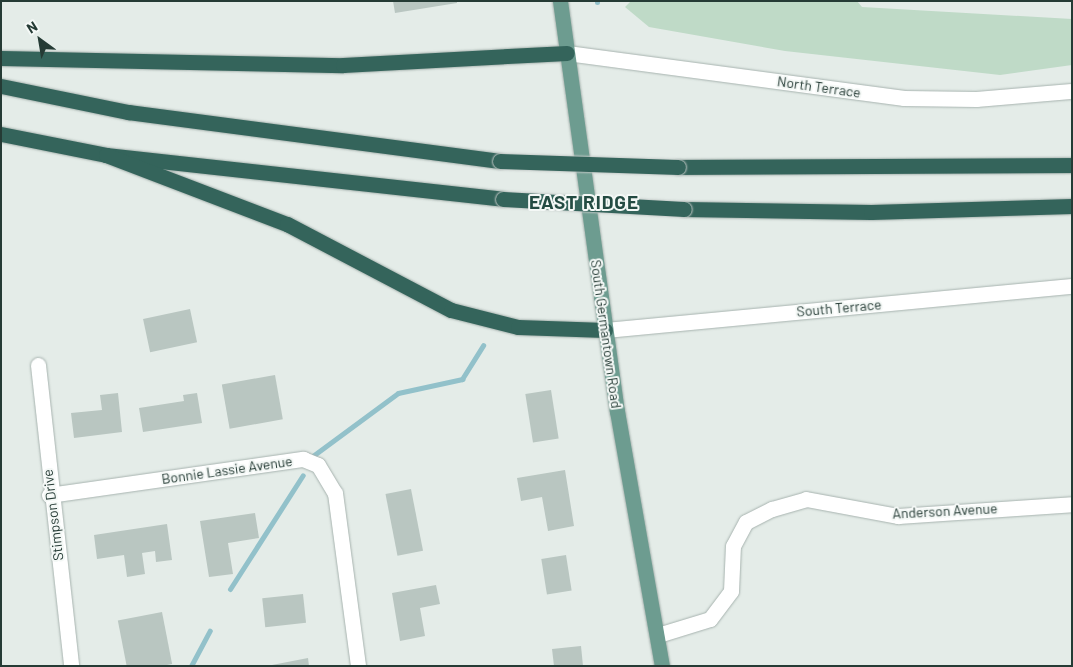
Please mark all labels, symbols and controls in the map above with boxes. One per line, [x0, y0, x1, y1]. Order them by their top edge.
north arrow [15, 15, 65, 65]
text: N [23, 17, 40, 37]
street label: North Terrace [776, 73, 862, 101]
district label: EAST RIDGE [528, 191, 640, 213]
street label: South Germantown Road [587, 259, 625, 409]
street label: South Terrace [796, 296, 882, 320]
street label: Bonnie Lassie Avenue [160, 452, 294, 488]
street label: Stimpson Drive [39, 468, 67, 562]
street label: Anderson Avenue [892, 500, 998, 522]

